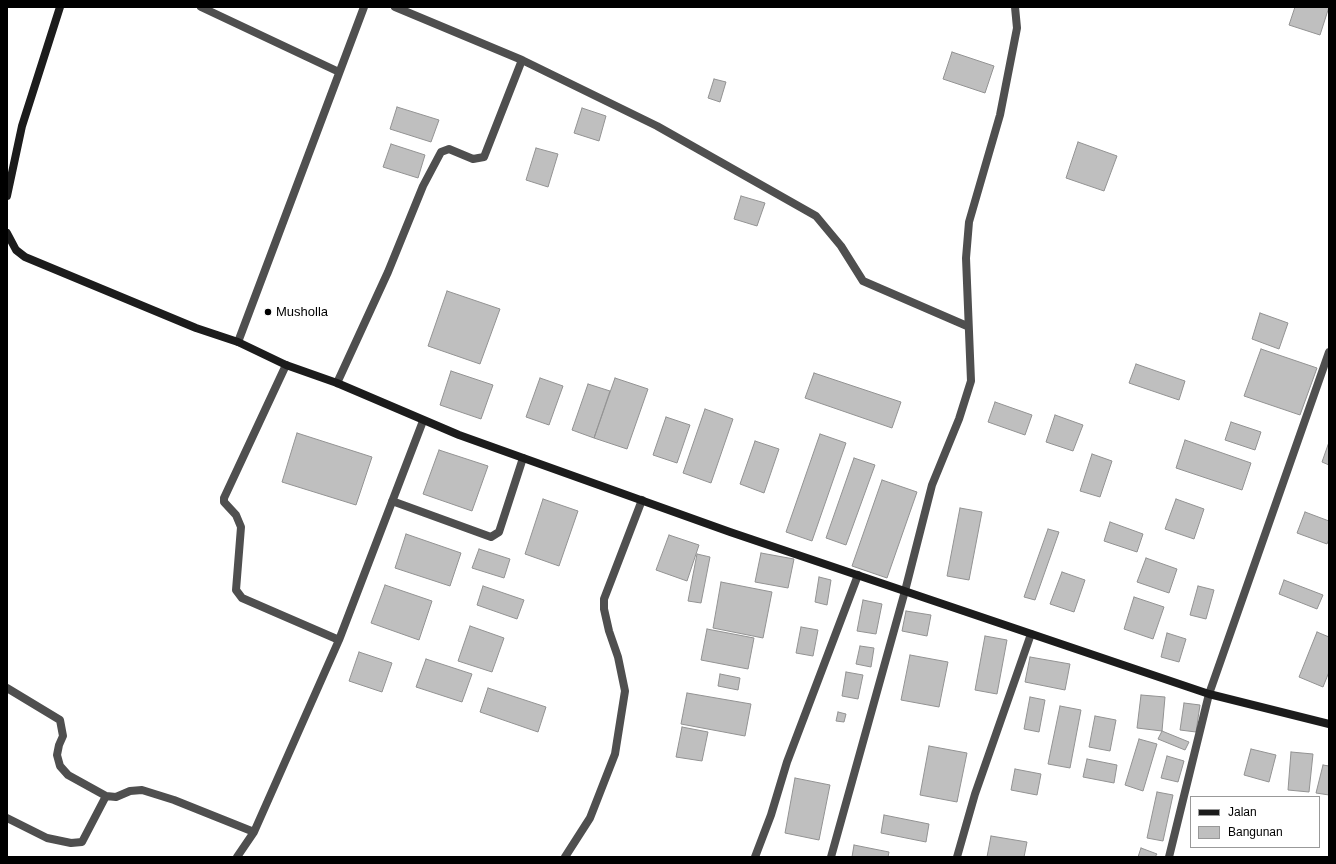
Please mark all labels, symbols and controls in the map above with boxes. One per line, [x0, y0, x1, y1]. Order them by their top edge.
place label: Musholla [276, 304, 328, 320]
marker: Musholla [263, 307, 273, 317]
legend [1190, 796, 1320, 848]
text: Jalan [1228, 805, 1257, 819]
text: Bangunan [1228, 825, 1283, 839]

